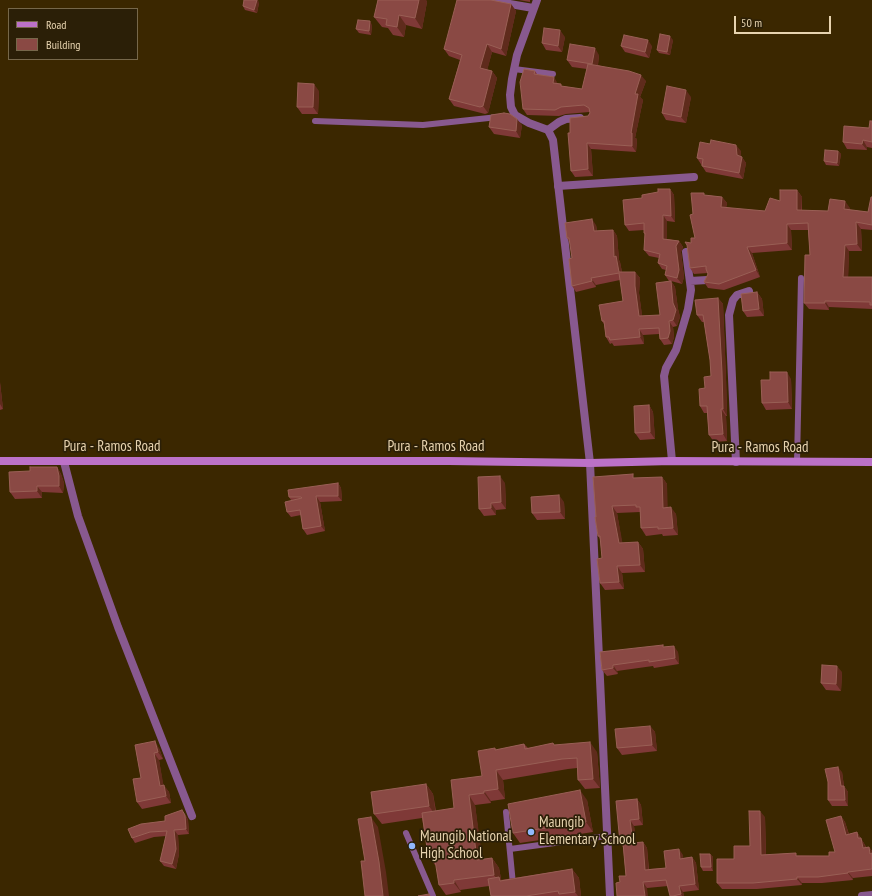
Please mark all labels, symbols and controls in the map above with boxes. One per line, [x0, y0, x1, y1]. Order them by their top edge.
legend [8, 8, 138, 60]
scale bar [736, 8, 833, 34]
text: 50 m [741, 15, 762, 30]
text: Road [46, 17, 66, 32]
text: Building [46, 37, 81, 52]
street label: Pura - Ramos Road [64, 438, 160, 456]
street label: Pura - Ramos Road [388, 438, 484, 456]
street label: Pura - Ramos Road [712, 439, 808, 457]
place label: Maungib Elementary School [539, 814, 636, 849]
marker: Maungib Elementary School [526, 827, 536, 837]
place label: Maungib National High School [420, 828, 512, 863]
marker: Maungib National High School [407, 841, 417, 851]

